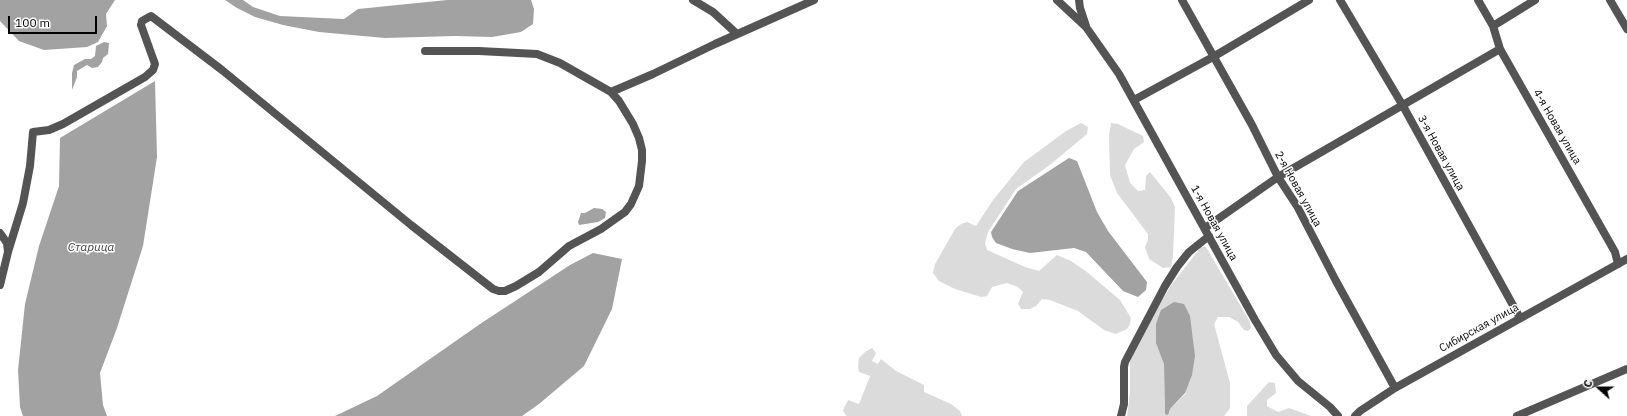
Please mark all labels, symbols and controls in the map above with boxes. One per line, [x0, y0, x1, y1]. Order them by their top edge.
scale bar [10, 8, 99, 34]
text: 100 m [15, 15, 50, 30]
street label: 4-я Новая улица [1530, 87, 1584, 167]
street label: 3-я Новая улица [1415, 113, 1467, 193]
street label: 2-я Новая улица [1272, 149, 1324, 229]
street label: 1-я Новая улица [1188, 183, 1240, 263]
water label: Старица [68, 241, 114, 255]
street label: Сибирская улица [1437, 301, 1521, 355]
north arrow [1579, 368, 1619, 408]
text: С [1580, 378, 1596, 390]

